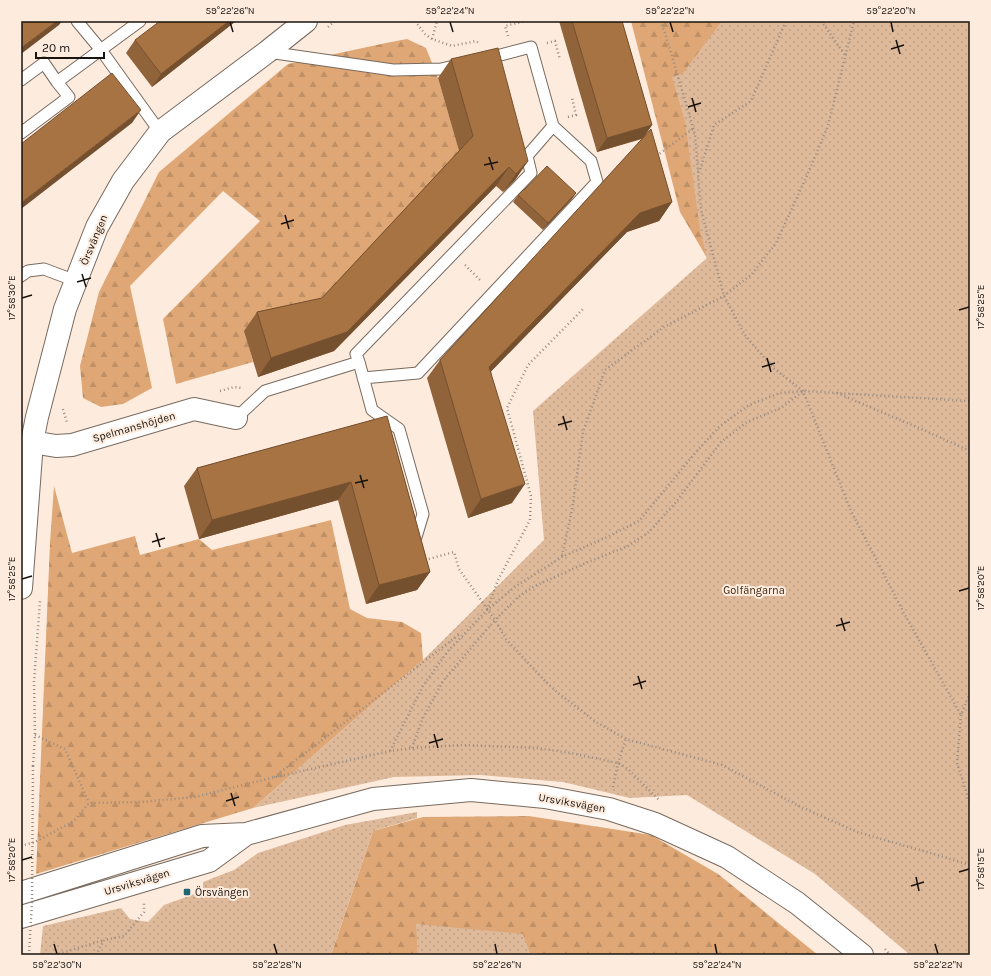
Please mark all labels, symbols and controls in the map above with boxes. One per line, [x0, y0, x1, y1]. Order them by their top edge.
text: 59°22'26"N [205, 5, 255, 17]
text: 59°22'24"N [425, 5, 475, 17]
text: 59°22'22"N [645, 5, 695, 17]
text: 59°22'20"N [866, 5, 916, 17]
scale bar [36, 34, 104, 60]
text: 20 m [42, 41, 70, 55]
street label: Örsvängen [77, 212, 110, 267]
text: 17°58'30"E [6, 275, 18, 321]
text: 17°58'25"E [975, 285, 987, 329]
street label: Spelmanshöjden [91, 409, 177, 445]
text: 17°58'25"E [6, 557, 18, 601]
text: 17°58'20"E [975, 566, 987, 610]
park label: Golfängarna [723, 584, 785, 597]
street label: Ursviksvägen [537, 791, 607, 815]
text: 17°58'20"E [6, 838, 18, 882]
text: 17°58'15"E [975, 848, 987, 890]
street label: Ursviksvägen [103, 866, 171, 898]
place label: Örsvängen [195, 885, 249, 899]
marker: Örsvängen [182, 887, 192, 897]
text: 59°22'30"N [32, 959, 82, 971]
text: 59°22'28"N [252, 959, 302, 971]
text: 59°22'26"N [472, 959, 522, 971]
text: 59°22'24"N [692, 959, 742, 971]
text: 59°22'22"N [913, 959, 963, 971]

